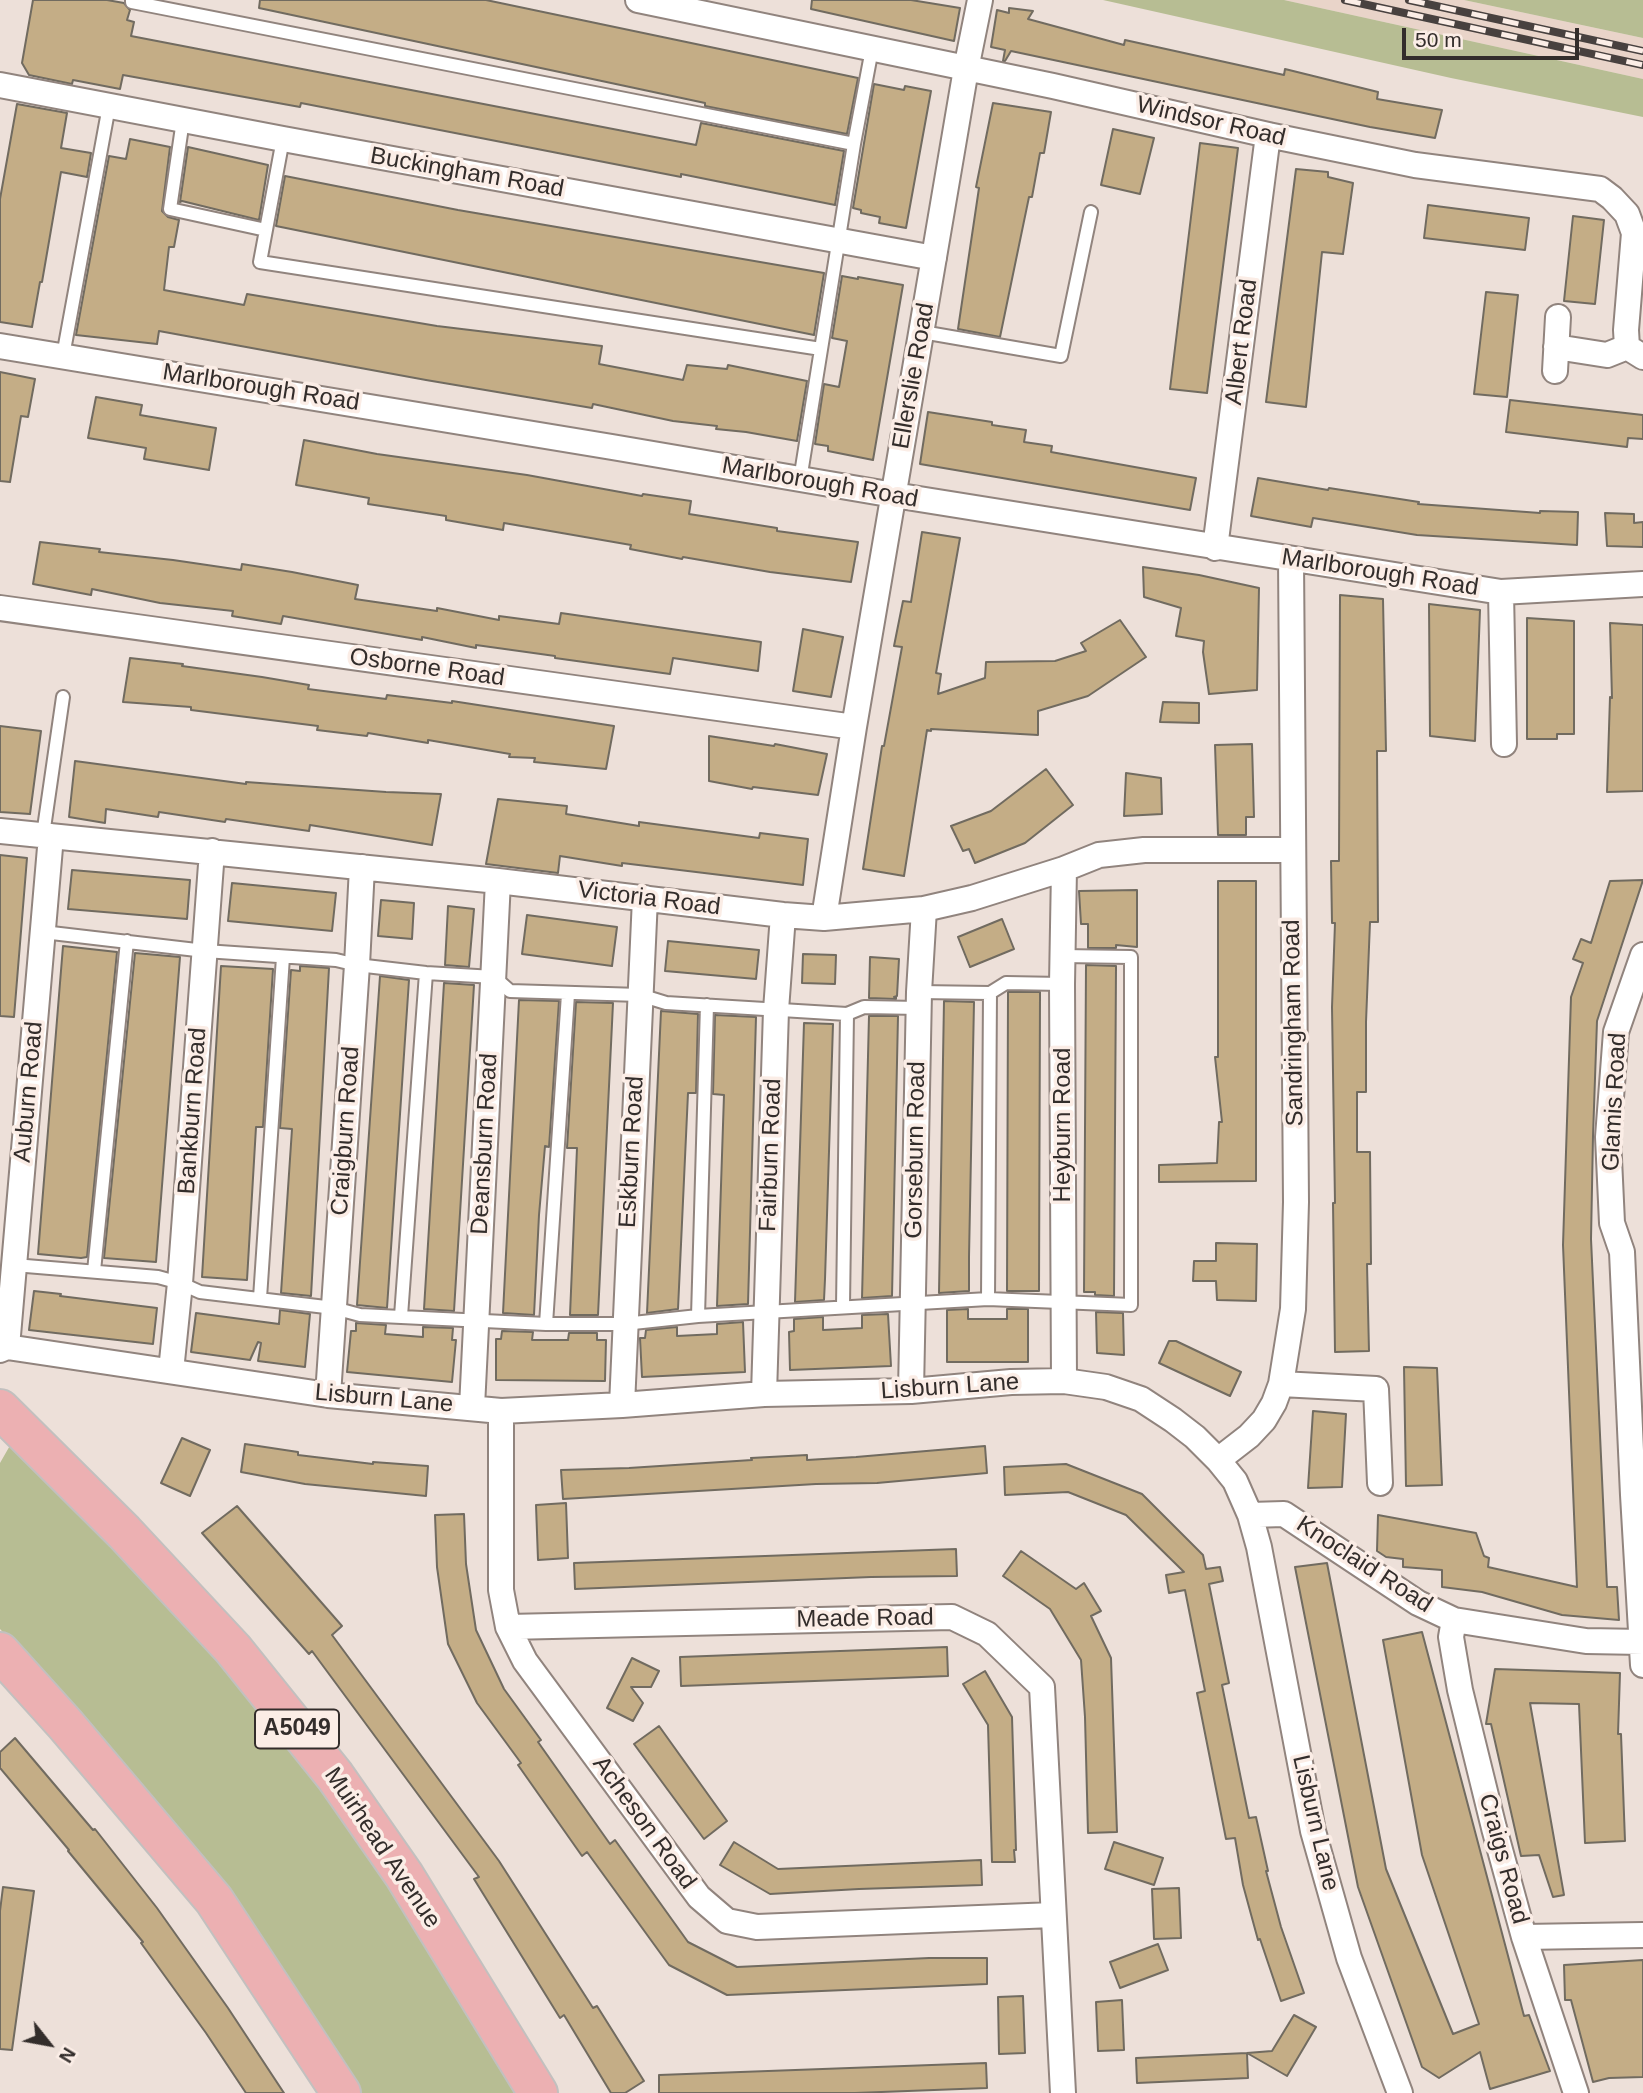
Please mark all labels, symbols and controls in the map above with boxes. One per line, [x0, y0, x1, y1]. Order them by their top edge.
scale bar [1405, 14, 1582, 58]
text: 50 m [1415, 28, 1462, 51]
street label: Windsor Road [1134, 91, 1288, 153]
street label: Buckingham Road [368, 142, 566, 204]
street label: Albert Road [1220, 277, 1264, 407]
street label: Ellerslie Road [887, 301, 941, 451]
street label: Marlborough Road [161, 358, 361, 418]
street label: Marlborough Road [720, 452, 920, 514]
street label: Marlborough Road [1280, 543, 1480, 603]
street label: Osborne Road [348, 643, 506, 693]
street label: Victoria Road [576, 876, 722, 922]
street label: Sandringham Road [1278, 919, 1310, 1127]
street label: Auburn Road [8, 1020, 50, 1164]
street label: Bankburn Road [173, 1027, 213, 1195]
street label: Glamis Road [1597, 1032, 1633, 1172]
street label: Craigburn Road [326, 1045, 366, 1217]
street label: Heyburn Road [1049, 1048, 1077, 1202]
street label: Deansburn Road [466, 1053, 504, 1235]
street label: Gorseburn Road [900, 1061, 932, 1239]
street label: Eskburn Road [614, 1075, 650, 1229]
street label: Fairburn Road [754, 1078, 788, 1232]
street label: Lisburn Lane [880, 1368, 1020, 1406]
street label: Lisburn Lane [314, 1379, 454, 1419]
street label: Knoclaid Road [1291, 1510, 1437, 1620]
street label: Meade Road [796, 1603, 934, 1635]
road number: A5049 [255, 1710, 339, 1748]
street label: Acheson Road [586, 1751, 702, 1895]
street label: Lisburn Lane [1285, 1752, 1345, 1894]
street label: Muirhead Avenue [318, 1762, 446, 1934]
street label: Craigs Road [1472, 1791, 1534, 1927]
north arrow [14, 2009, 84, 2079]
text: N [55, 2044, 80, 2066]

